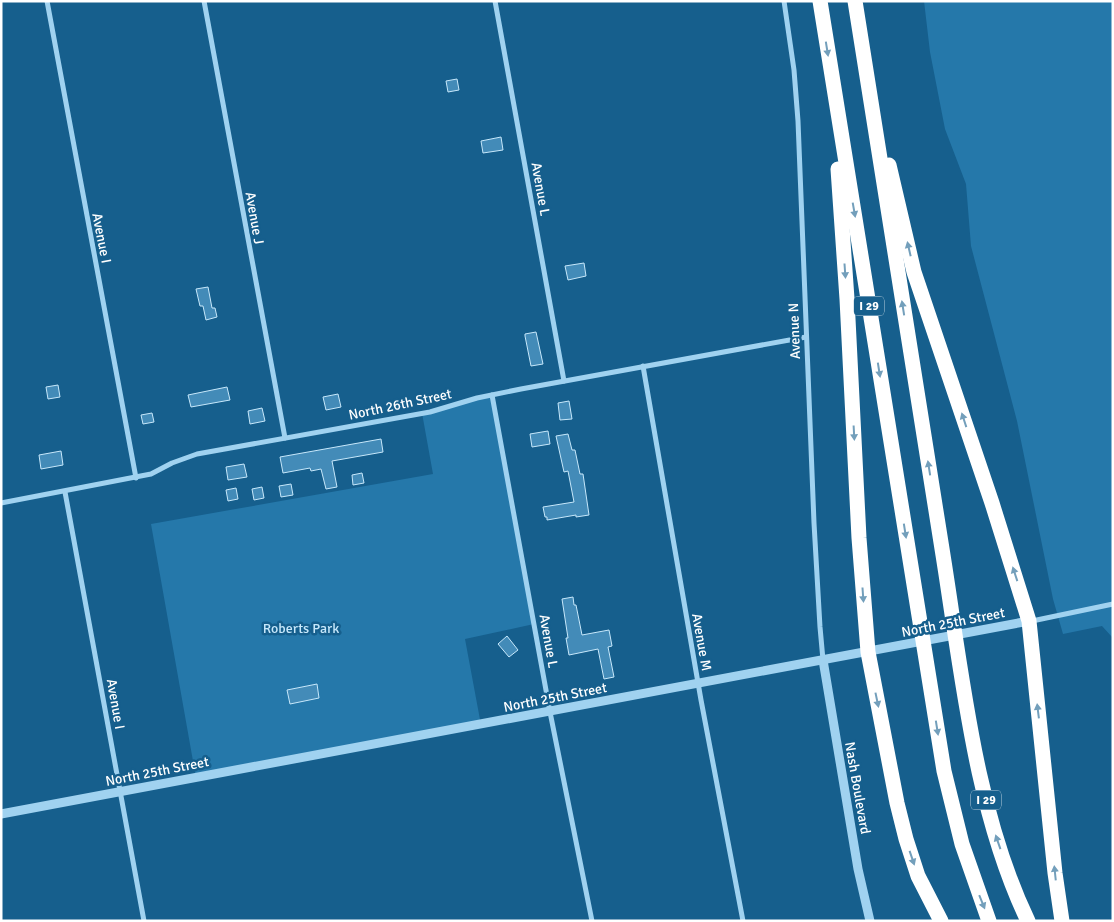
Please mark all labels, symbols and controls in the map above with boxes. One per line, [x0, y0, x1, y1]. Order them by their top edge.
one-way arrow [824, 42, 832, 58]
street label: Avenue L [527, 161, 554, 217]
street label: Avenue J [242, 190, 267, 246]
one-way arrow [850, 202, 858, 218]
street label: Avenue I [88, 211, 115, 265]
one-way arrow [905, 241, 913, 256]
one-way arrow [842, 263, 850, 279]
road number: I 29 [854, 296, 884, 316]
one-way arrow [898, 299, 906, 315]
street label: Avenue N [785, 303, 804, 359]
one-way arrow [876, 363, 884, 379]
street label: North 26th Street [347, 385, 453, 424]
one-way arrow [960, 412, 968, 427]
one-way arrow [851, 425, 859, 441]
one-way arrow [924, 460, 932, 476]
one-way arrow [901, 523, 909, 539]
one-way arrow [1011, 567, 1018, 582]
one-way arrow [860, 587, 868, 603]
street label: North 25th Street [900, 604, 1006, 641]
street label: Avenue M [688, 612, 715, 672]
street label: Avenue L [535, 613, 562, 669]
park label: Roberts Park [263, 620, 339, 637]
street label: Avenue I [103, 678, 128, 731]
street label: North 25th Street [502, 679, 608, 716]
one-way arrow [874, 692, 882, 708]
one-way arrow [1034, 703, 1042, 719]
one-way arrow [933, 721, 941, 737]
street label: Nash Boulevard [841, 741, 874, 836]
street label: North 25th Street [104, 753, 210, 790]
road number: I 29 [971, 790, 1001, 810]
one-way arrow [994, 835, 1002, 850]
one-way arrow [909, 851, 916, 866]
one-way arrow [1051, 864, 1059, 880]
one-way arrow [978, 895, 986, 910]

